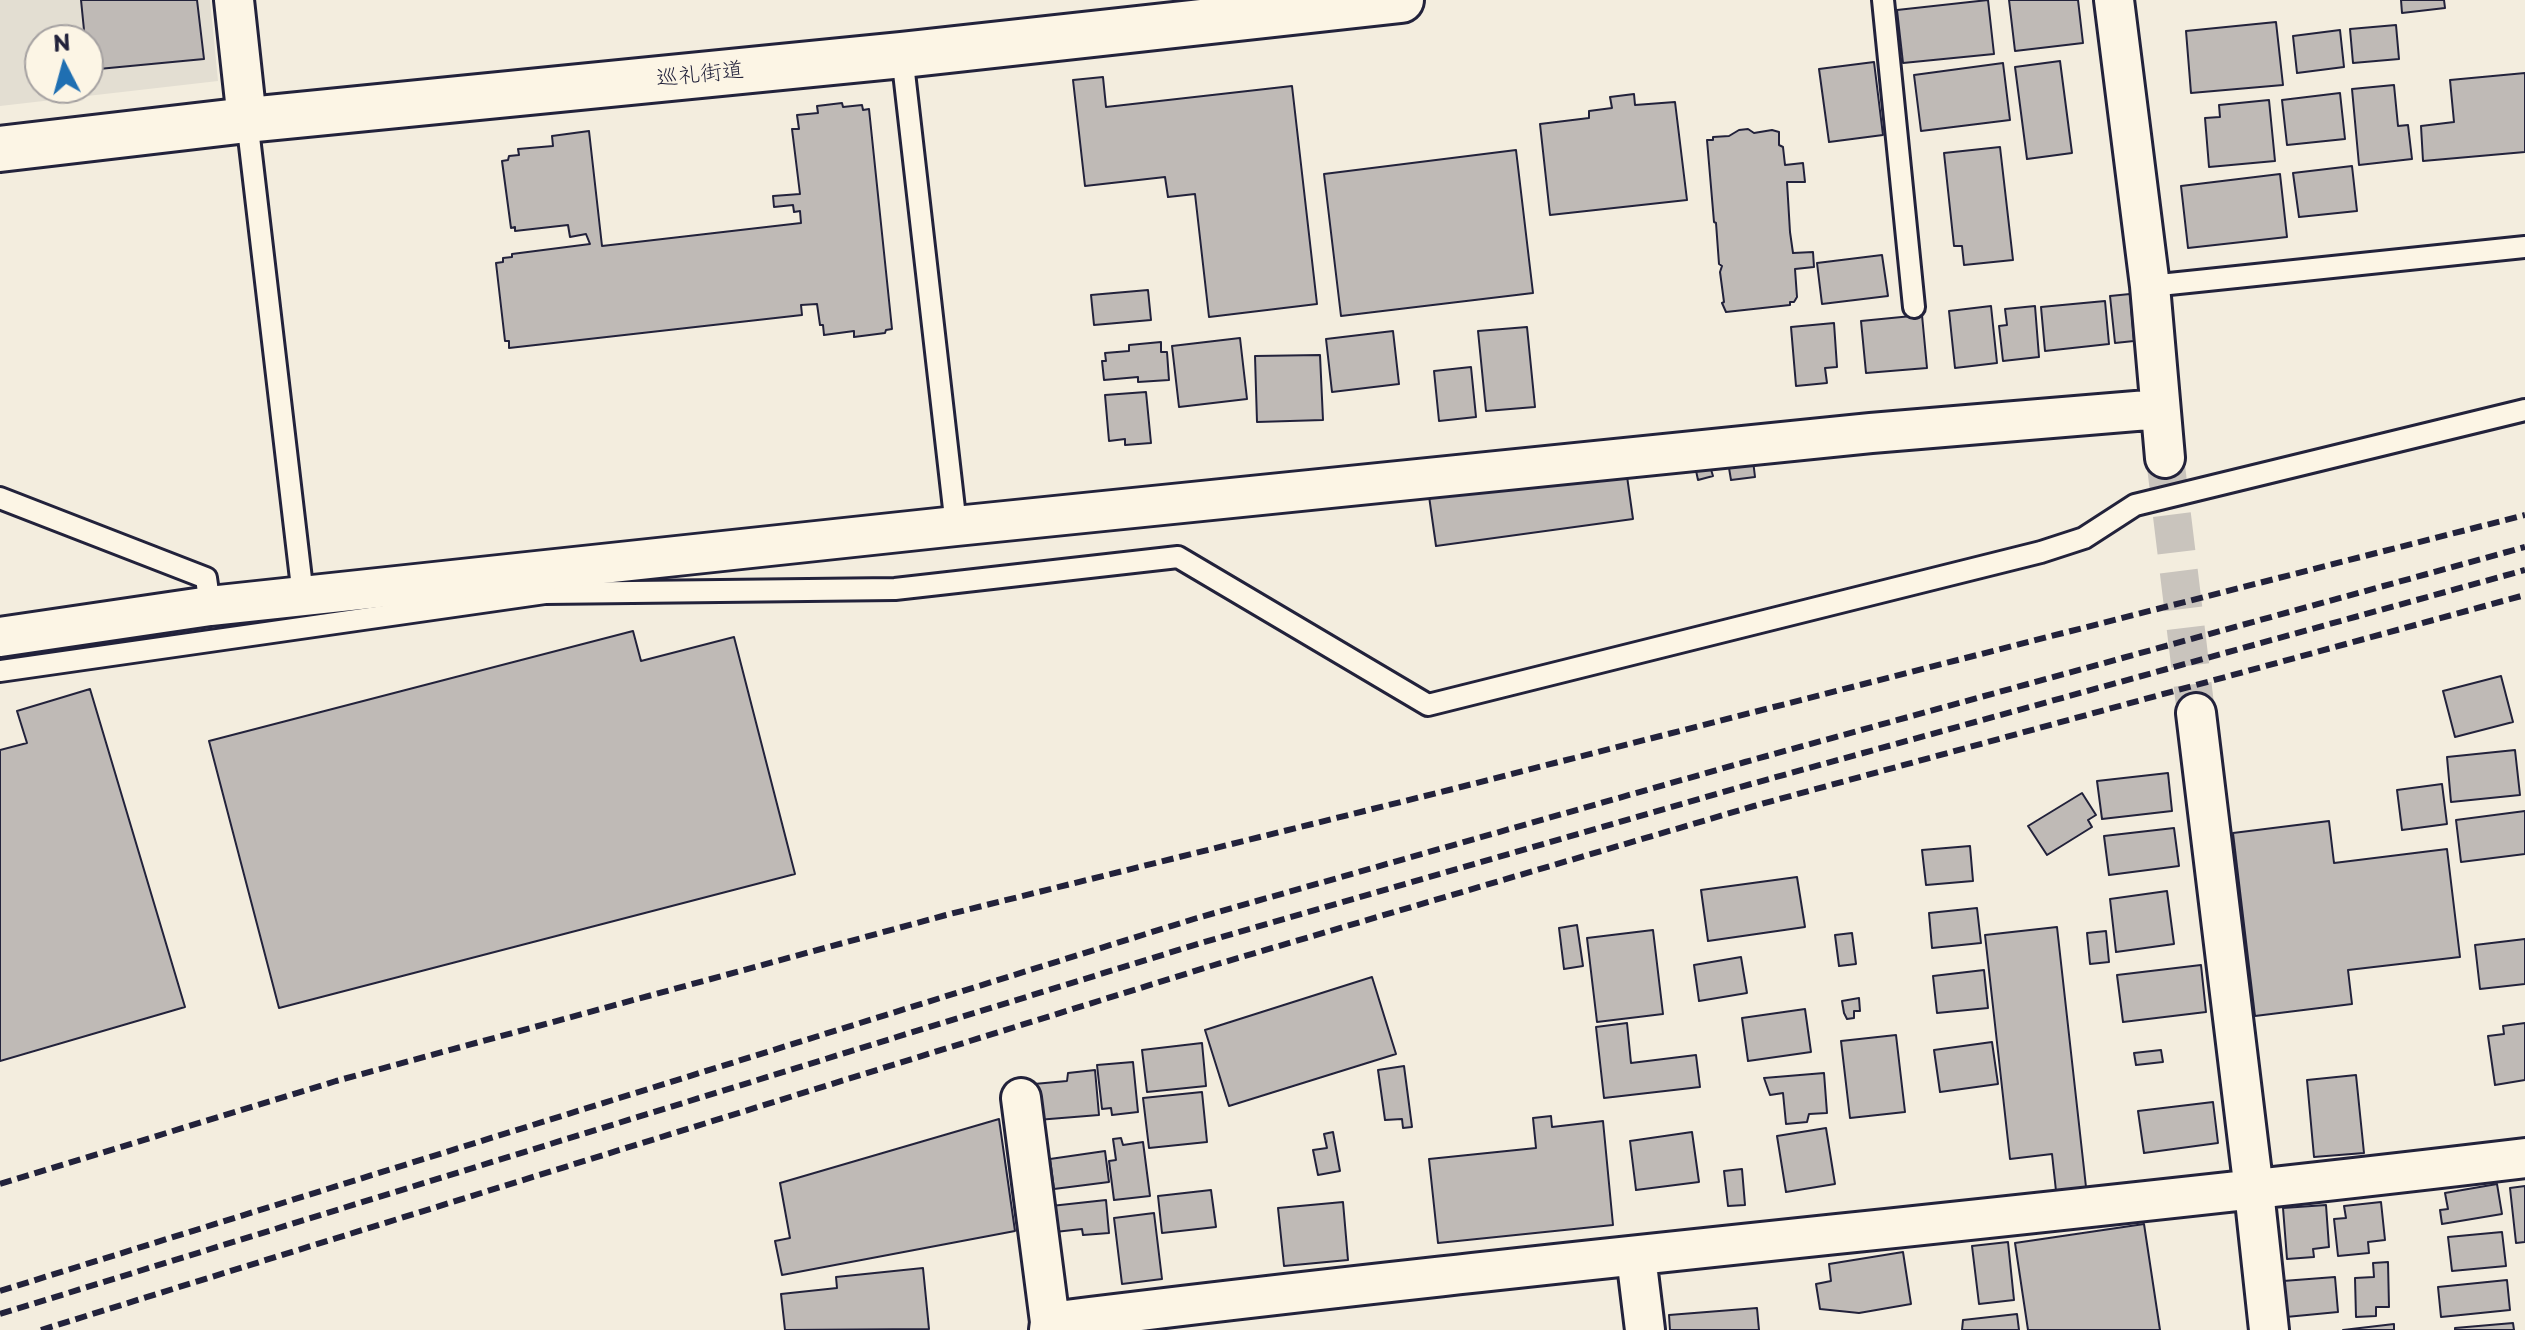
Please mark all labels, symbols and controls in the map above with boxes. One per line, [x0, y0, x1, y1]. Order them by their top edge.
north arrow [24, 24, 104, 104]
text: N [51, 24, 72, 59]
street label: 巡礼街道 [655, 57, 745, 93]

